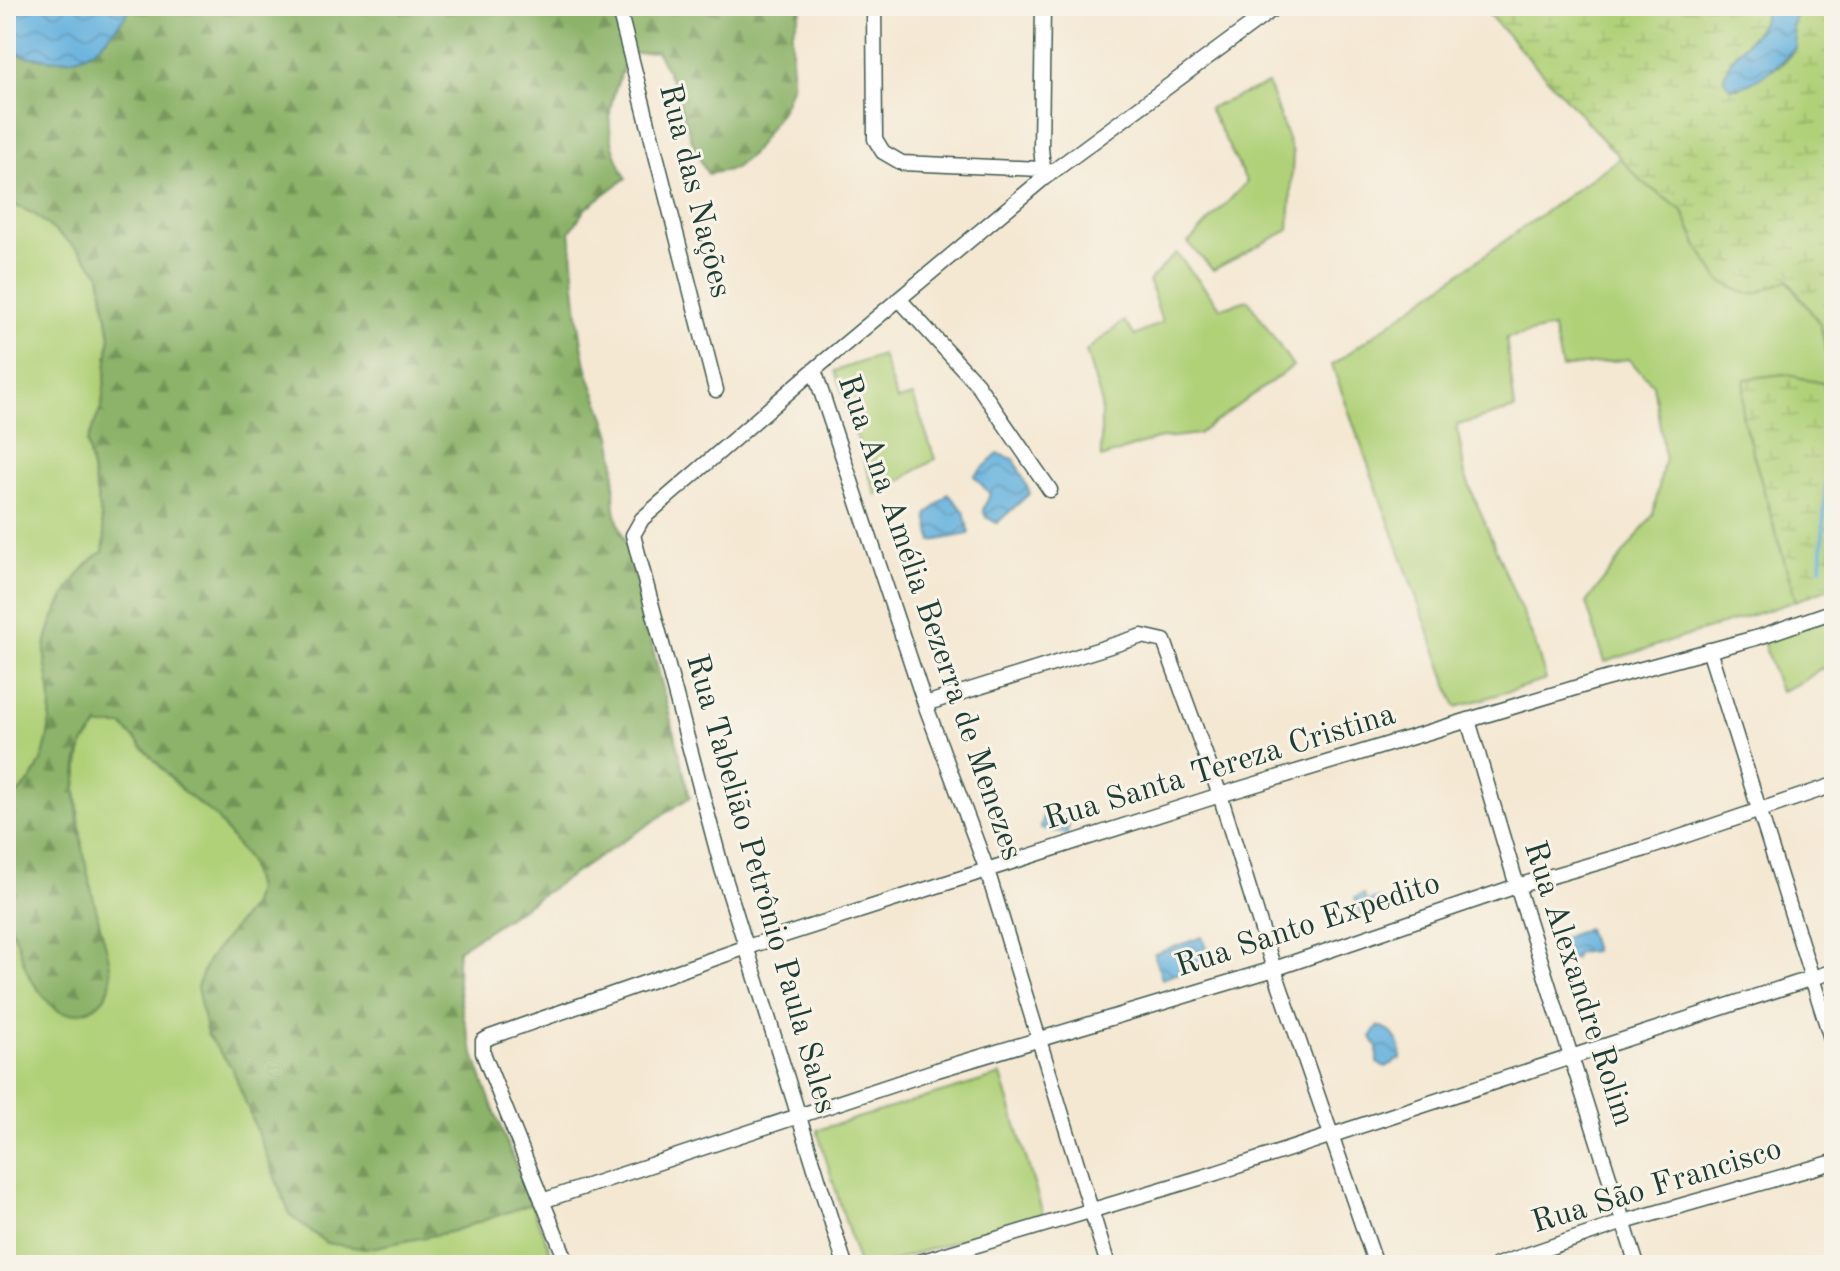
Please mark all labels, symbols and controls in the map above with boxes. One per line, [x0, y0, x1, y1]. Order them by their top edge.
street label: Rua das Nações [652, 81, 736, 301]
street label: Rua Ana Amélia Bezerra de Menezes [831, 371, 1027, 865]
street label: Rua Tabelião Petrônio Paula Sales [679, 651, 841, 1117]
street label: Rua Santa Tereza Cristina [1040, 699, 1400, 837]
street label: Rua Alexandre Rolim [1517, 838, 1639, 1130]
street label: Rua Santo Expedito [1172, 868, 1444, 984]
street label: Rua São Francisco [1528, 1134, 1786, 1240]

